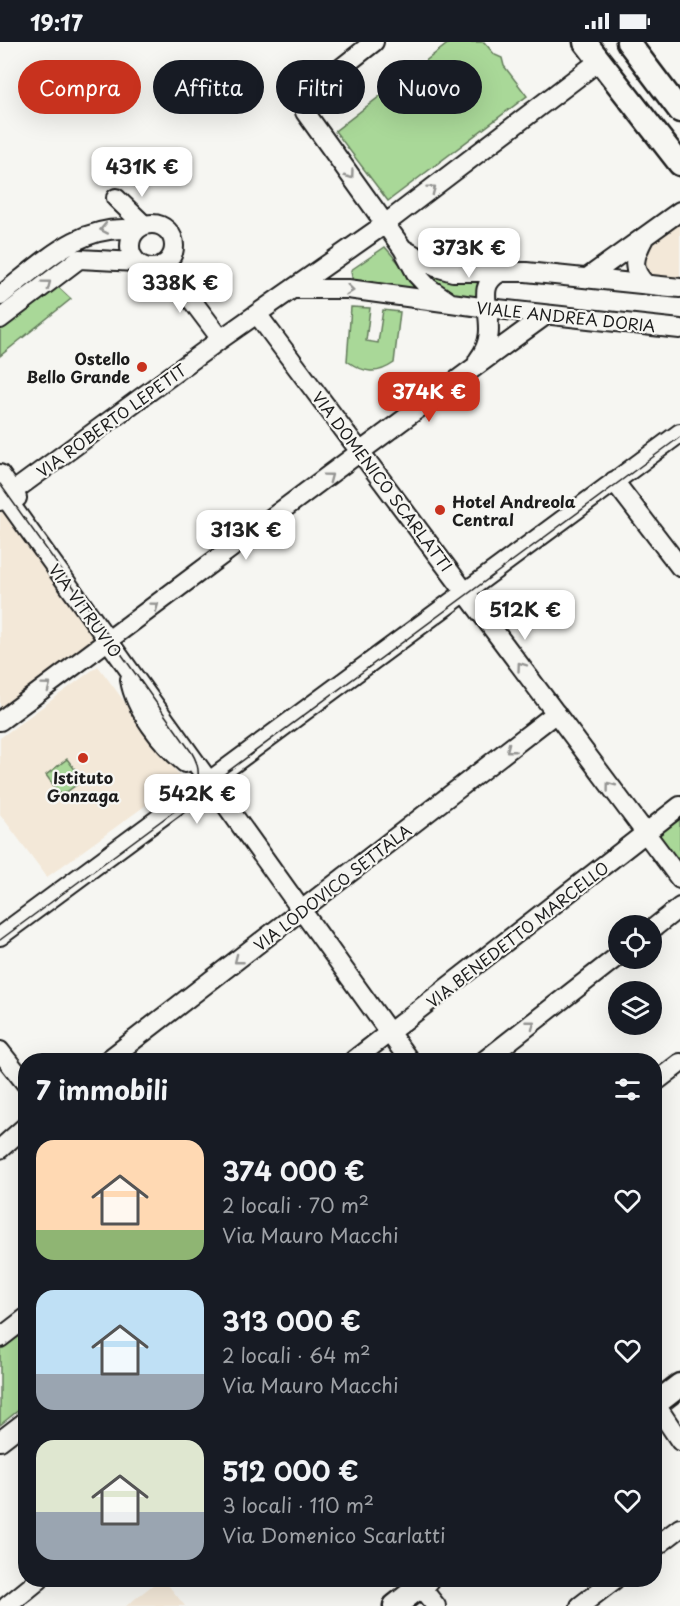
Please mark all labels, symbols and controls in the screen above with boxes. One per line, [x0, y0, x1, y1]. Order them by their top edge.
text: 19:17 [30, 5, 83, 38]
chip: Compra [18, 60, 141, 114]
chip: Affitta [153, 60, 264, 114]
chip: Filtri [276, 60, 365, 114]
chip: Nuovo [377, 60, 482, 114]
pin: 431K € [93, 147, 191, 198]
text: 431K € [105, 151, 179, 181]
one-way arrow [343, 169, 354, 180]
one-way arrow [425, 185, 436, 196]
one-way arrow [100, 222, 110, 235]
pin: 373K € [420, 228, 518, 279]
text: 373K € [432, 232, 506, 262]
pin: 338K € [131, 263, 229, 314]
text: 338K € [142, 267, 218, 297]
one-way arrow [40, 280, 51, 291]
one-way arrow [346, 283, 355, 295]
street label: VIALE ANDREA DORIA [475, 295, 657, 337]
place label: Ostello Bello Grande [26, 346, 130, 388]
street label: VIA ROBERTO LEPETIT [31, 357, 191, 483]
marker: Ostello Bello Grande [135, 360, 149, 374]
pin: 374K € [380, 372, 478, 423]
text: 374K € [392, 376, 466, 406]
street label: VIA DOMENICO SCARLATTI [307, 386, 459, 576]
one-way arrow [322, 473, 333, 484]
place label: Hotel Andreola Central [452, 489, 576, 531]
marker: Hotel Andreola Central [433, 503, 447, 517]
pin: 313K € [197, 510, 295, 561]
text: 313K € [210, 514, 282, 544]
street label: VIA VITRUVIO [44, 558, 128, 662]
pin: 512K € [476, 590, 574, 641]
text: 512K € [489, 594, 561, 624]
one-way arrow [149, 602, 160, 613]
one-way arrow [518, 661, 529, 672]
one-way arrow [40, 683, 51, 694]
one-way arrow [506, 741, 517, 752]
marker: Istituto Gonzaga [76, 751, 90, 765]
place label: Istituto Gonzaga [47, 765, 119, 807]
pin: 542K € [148, 774, 246, 825]
text: 542K € [158, 778, 236, 808]
one-way arrow [607, 782, 618, 793]
street label: VIA LODOVICO SETTALA [248, 818, 416, 956]
street label: VIA BENEDETTO MARCELLO [421, 855, 613, 1013]
map controls [608, 915, 662, 1035]
button: locate [608, 915, 662, 969]
one-way arrow [234, 952, 245, 963]
button: layers [608, 981, 662, 1035]
one-way arrow [524, 1021, 535, 1032]
text: 7 immobili [36, 1070, 168, 1109]
icon: filters [611, 1073, 644, 1106]
text: 374 000 € [222, 1151, 365, 1190]
icon: home [84, 1164, 156, 1236]
icon: heart [611, 1184, 644, 1217]
text: 2 locali · 70 m² [222, 1190, 369, 1220]
text: Via Mauro Macchi [222, 1220, 399, 1250]
text: 313 000 € [222, 1301, 361, 1340]
icon: home [84, 1314, 156, 1386]
icon: heart [611, 1334, 644, 1367]
text: 2 locali · 64 m² [222, 1340, 371, 1370]
text: Via Mauro Macchi [222, 1370, 399, 1400]
text: 512 000 € [222, 1451, 359, 1490]
icon: home [84, 1464, 156, 1536]
icon: heart [611, 1484, 644, 1517]
text: 3 locali · 110 m² [222, 1490, 374, 1520]
text: Via Domenico Scarlatti [222, 1520, 445, 1550]

